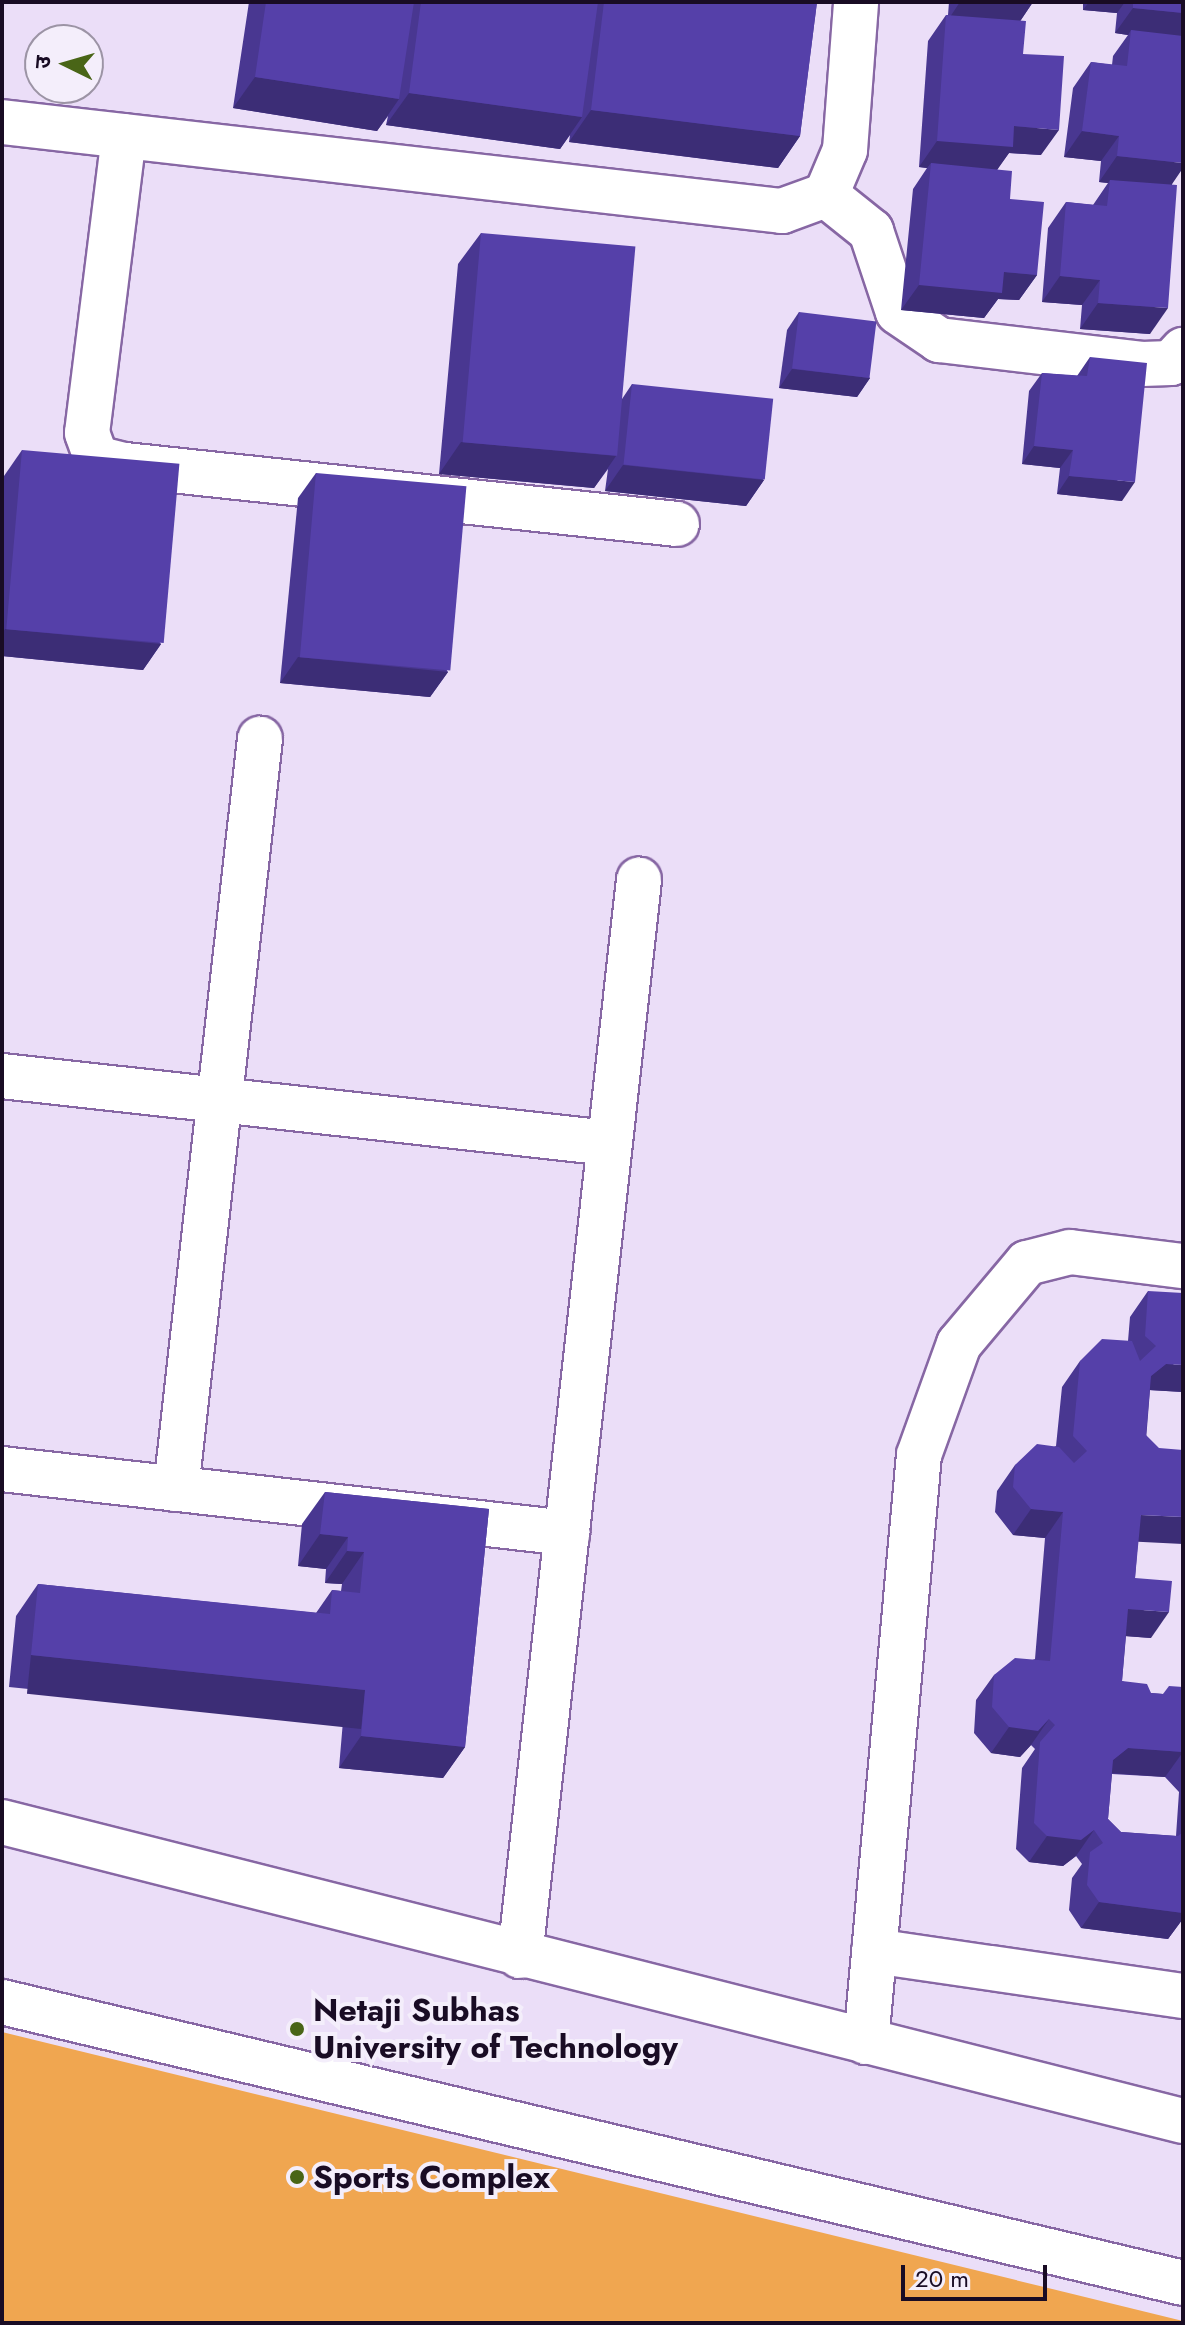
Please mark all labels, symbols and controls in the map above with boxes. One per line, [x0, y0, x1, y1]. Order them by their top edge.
north arrow [24, 24, 104, 104]
text: उ [26, 54, 59, 70]
place label: Netaji Subhas University of Technology [313, 1992, 678, 2067]
marker: Netaji Subhas University of Technology [288, 2020, 306, 2038]
place label: Sports Complex [313, 2158, 550, 2196]
marker: Sports Complex [288, 2168, 306, 2186]
scale bar [905, 2249, 1051, 2299]
text: 20 m [915, 2261, 969, 2296]

